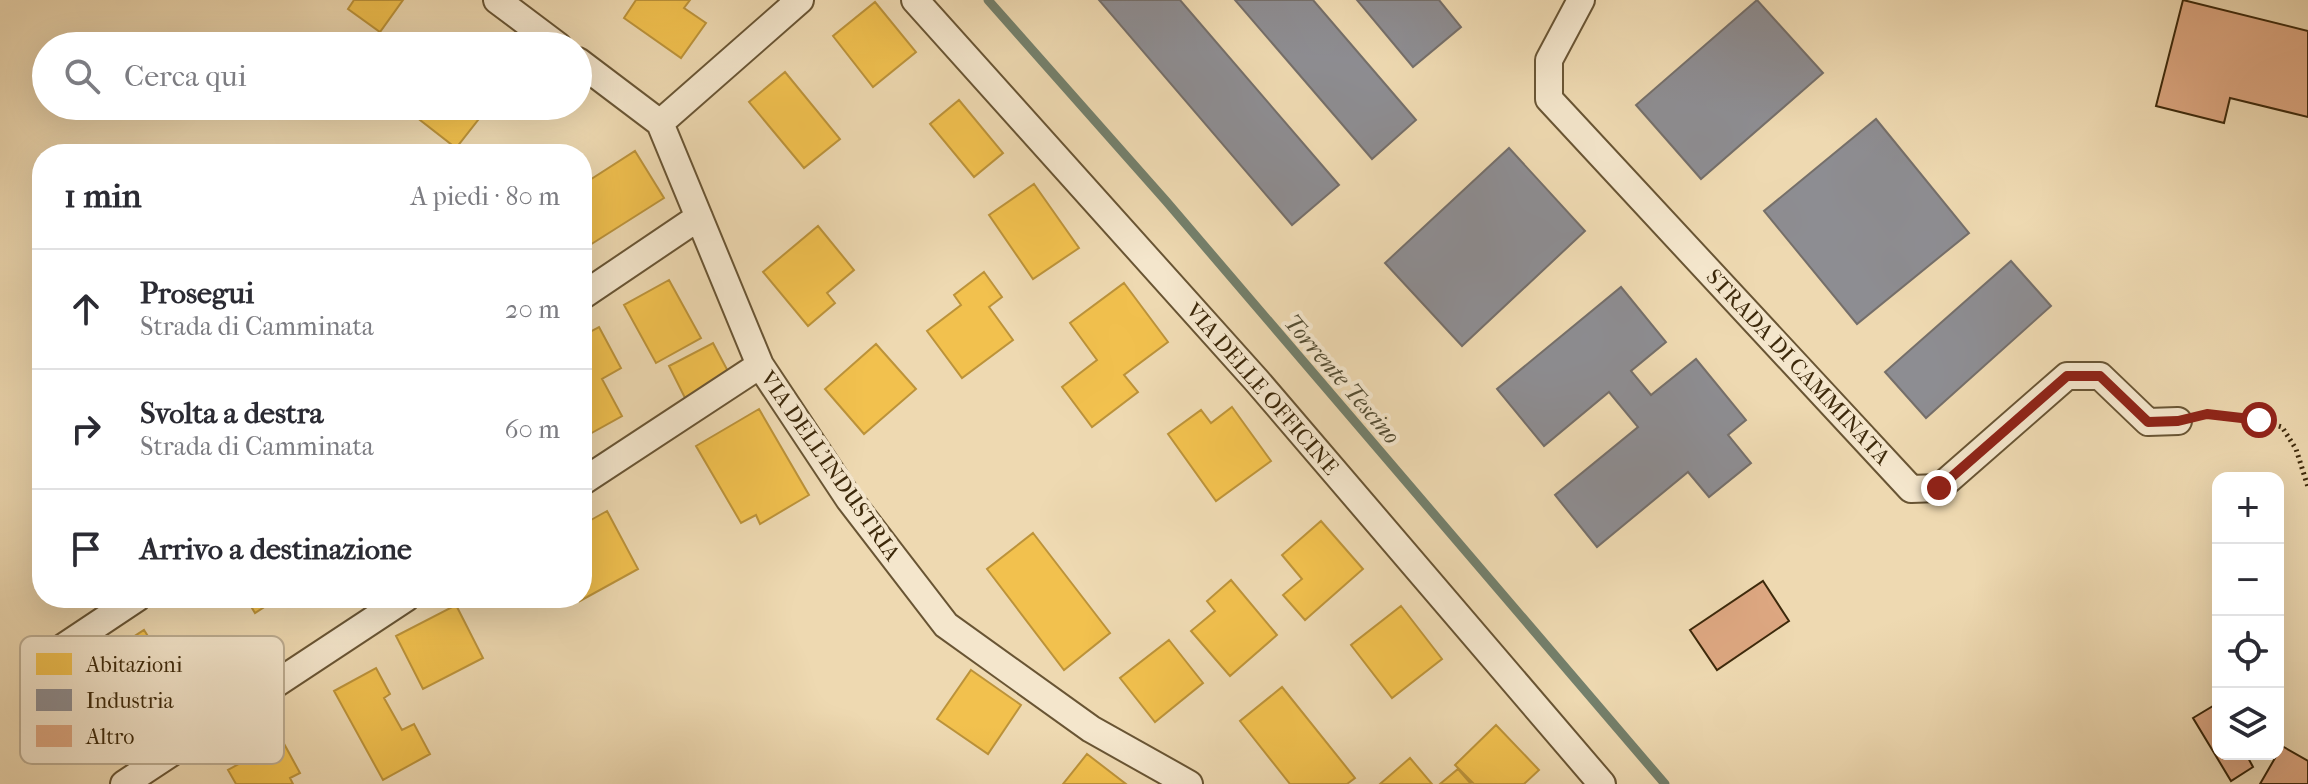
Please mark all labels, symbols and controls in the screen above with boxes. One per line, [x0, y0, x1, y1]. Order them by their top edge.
search box [32, 32, 592, 120]
icon: search [60, 54, 104, 98]
text: Cerca qui [124, 59, 247, 94]
text: 1 min [64, 176, 141, 216]
text: A piedi · 80 m [410, 181, 560, 212]
street label: STRADA DI CAMMINATA [1701, 264, 1896, 471]
text: Prosegui [140, 276, 254, 311]
icon: ahead [64, 287, 108, 331]
text: 20 m [505, 294, 560, 325]
street label: VIA DELLE OFFICINE [1180, 297, 1344, 480]
water label: Torrente Tescino [1278, 308, 1406, 450]
text: Strada di Camminata [140, 311, 374, 342]
street label: VIA DELL'INDUSTRIA [754, 365, 906, 566]
text: Svolta a destra [140, 396, 323, 431]
route start [2241, 402, 2277, 438]
icon: right [64, 407, 108, 451]
text: 60 m [504, 414, 560, 445]
text: Strada di Camminata [140, 431, 374, 462]
route end [1921, 470, 1957, 506]
map controls [2212, 472, 2284, 760]
button: + [2212, 472, 2284, 544]
icon: arrive [64, 527, 108, 571]
text: Arrivo a destinazione [140, 532, 412, 567]
button: − [2212, 544, 2284, 616]
button: locate [2212, 616, 2284, 688]
legend [20, 636, 284, 764]
text: Abitazioni [85, 652, 183, 678]
text: Industria [86, 688, 174, 714]
button: layers [2212, 688, 2284, 760]
text: Altro [85, 724, 134, 750]

